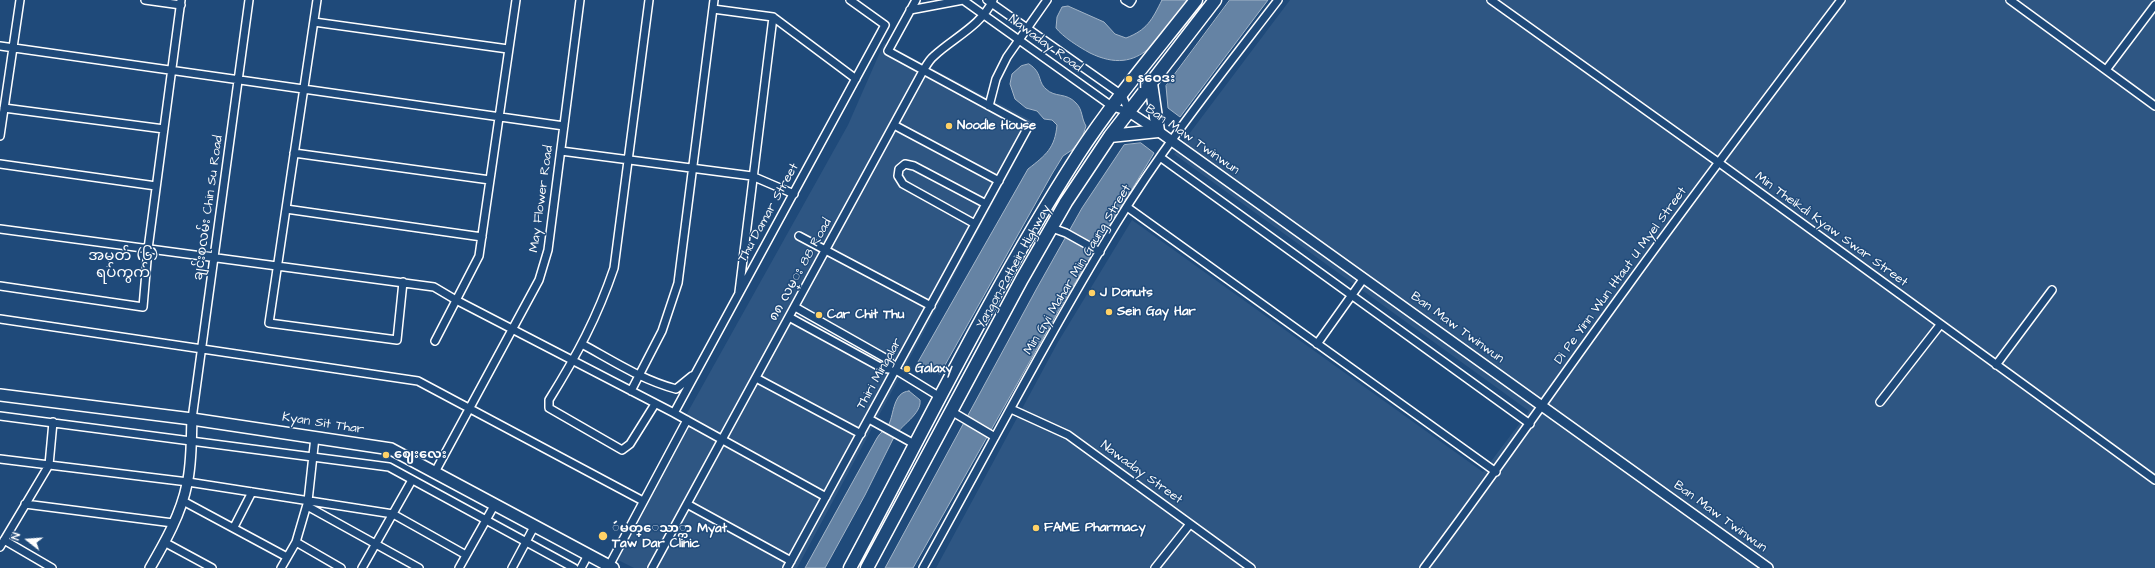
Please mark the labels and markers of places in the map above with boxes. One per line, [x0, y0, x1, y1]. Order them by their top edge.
place label: နဝေဒး [1137, 71, 1175, 87]
marker: နဝေဒး [1124, 74, 1134, 84]
place label: Noodle House [957, 118, 1036, 134]
marker: Noodle House [944, 121, 954, 131]
place label: J Donuts [1100, 285, 1153, 301]
marker: J Donuts [1087, 288, 1097, 298]
place label: Sein Gay Har [1117, 304, 1196, 320]
place label: Car Chit Thu [827, 307, 904, 323]
marker: Sein Gay Har [1104, 307, 1114, 317]
marker: Car Chit Thu [814, 310, 824, 320]
place label: Galaxy [915, 361, 953, 377]
marker: Galaxy [902, 364, 912, 374]
place label: ဈေးလေး [394, 447, 447, 463]
marker: ဈေးလေး [381, 450, 391, 460]
place label: FAME Pharmacy [1044, 520, 1146, 536]
place label: ဴမတ္ေသာ္တာ Myat Taw Dar Clinic [612, 521, 727, 552]
marker: FAME Pharmacy [1031, 523, 1041, 533]
marker: ဴမတ္ေသာ္တာ Myat Taw Dar Clinic [597, 530, 609, 542]

